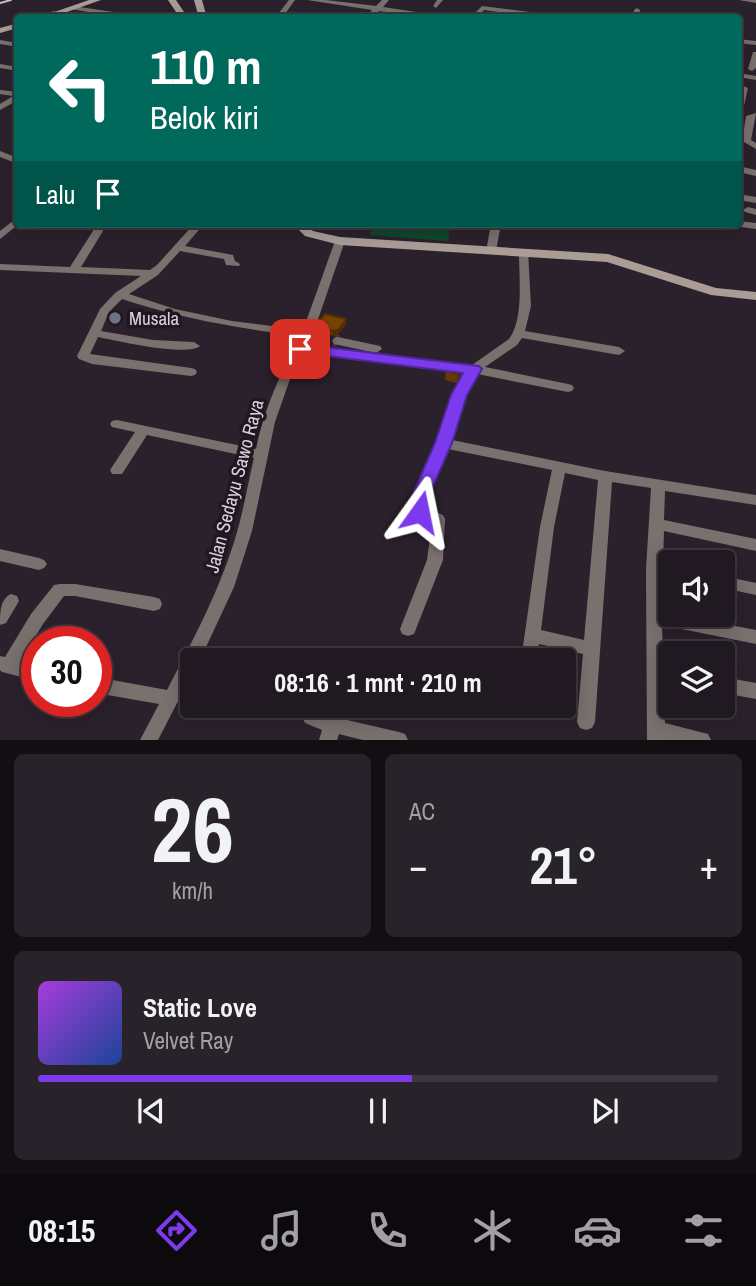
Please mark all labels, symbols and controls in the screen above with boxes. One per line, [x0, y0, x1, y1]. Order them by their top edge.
text: 110 m [150, 33, 262, 99]
icon: left [35, 42, 126, 133]
text: Belok kiri [150, 96, 259, 139]
icon: arrive [89, 175, 127, 213]
text: Lalu [35, 177, 75, 212]
place label: Musala [129, 305, 180, 331]
marker: Musala [107, 310, 123, 326]
pin [270, 319, 330, 379]
icon: arrive [281, 330, 319, 368]
street label: Jalan Sedayu Sawo Raya [198, 396, 270, 576]
position arrow [383, 475, 457, 549]
map controls [658, 550, 735, 718]
button: sound [658, 550, 735, 627]
speed limit sign: 30 [21, 626, 112, 717]
button: layers [658, 641, 735, 718]
text: 08:16 · 1 mnt · 210 m [274, 665, 482, 700]
text: 26 [151, 768, 234, 890]
text: AC [409, 796, 435, 827]
text: 21° [529, 830, 598, 900]
text: − [409, 840, 427, 891]
text: + [700, 840, 718, 891]
text: km/h [172, 875, 213, 906]
text: Static Love [143, 990, 257, 1025]
text: Velvet Ray [143, 1025, 233, 1056]
icon: previous [132, 1092, 170, 1130]
icon: pause [359, 1092, 397, 1130]
icon: next [586, 1092, 624, 1130]
icon: directions [152, 1206, 201, 1255]
icon: music [257, 1206, 306, 1255]
icon: phone [363, 1206, 412, 1255]
icon: climate [468, 1206, 517, 1255]
icon: car [573, 1206, 622, 1255]
icon: filters [679, 1206, 728, 1255]
text: 08:15 [28, 1209, 95, 1252]

